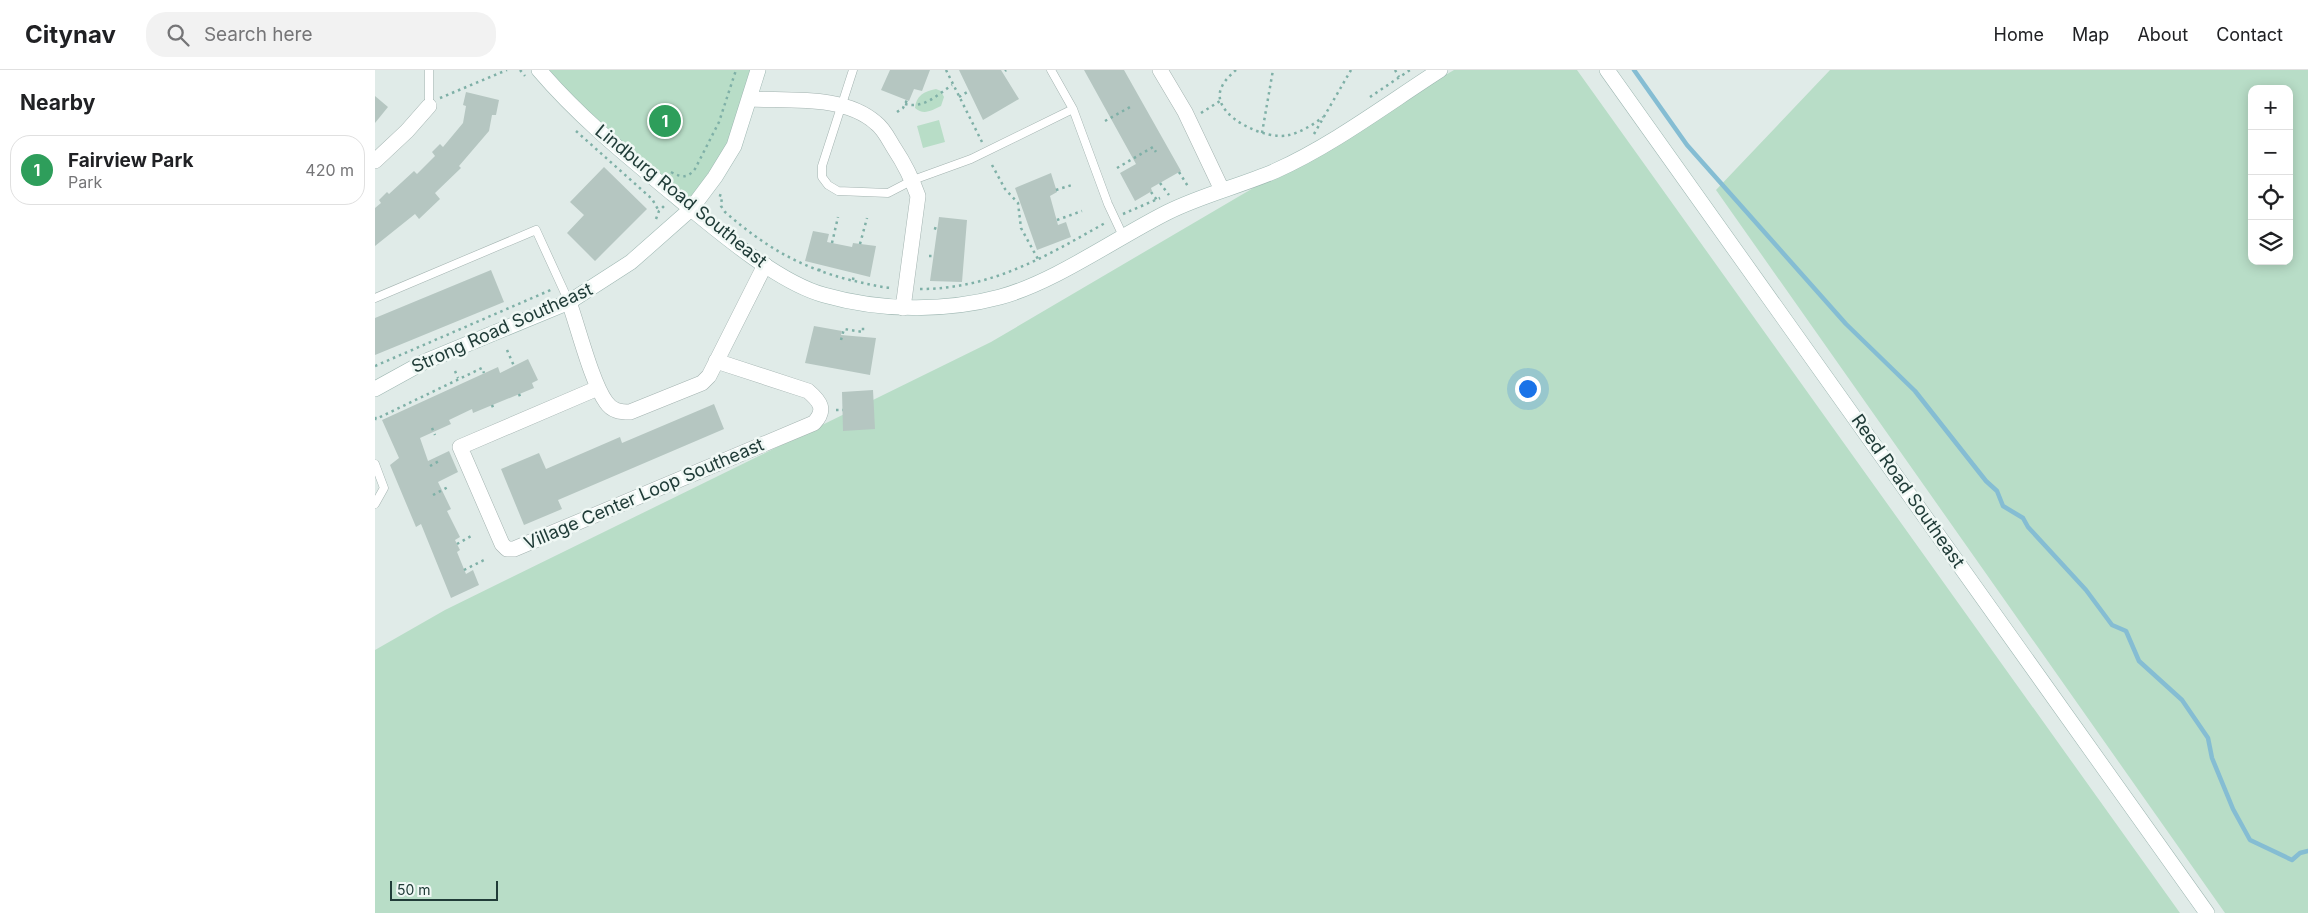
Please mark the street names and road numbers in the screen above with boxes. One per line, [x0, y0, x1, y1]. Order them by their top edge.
street label: Lindburg Road Southeast [591, 120, 771, 271]
street label: Strong Road Southeast [408, 278, 596, 377]
street label: Reed Road Southeast [1847, 410, 1969, 572]
street label: Village Center Loop Southeast [521, 433, 767, 554]

